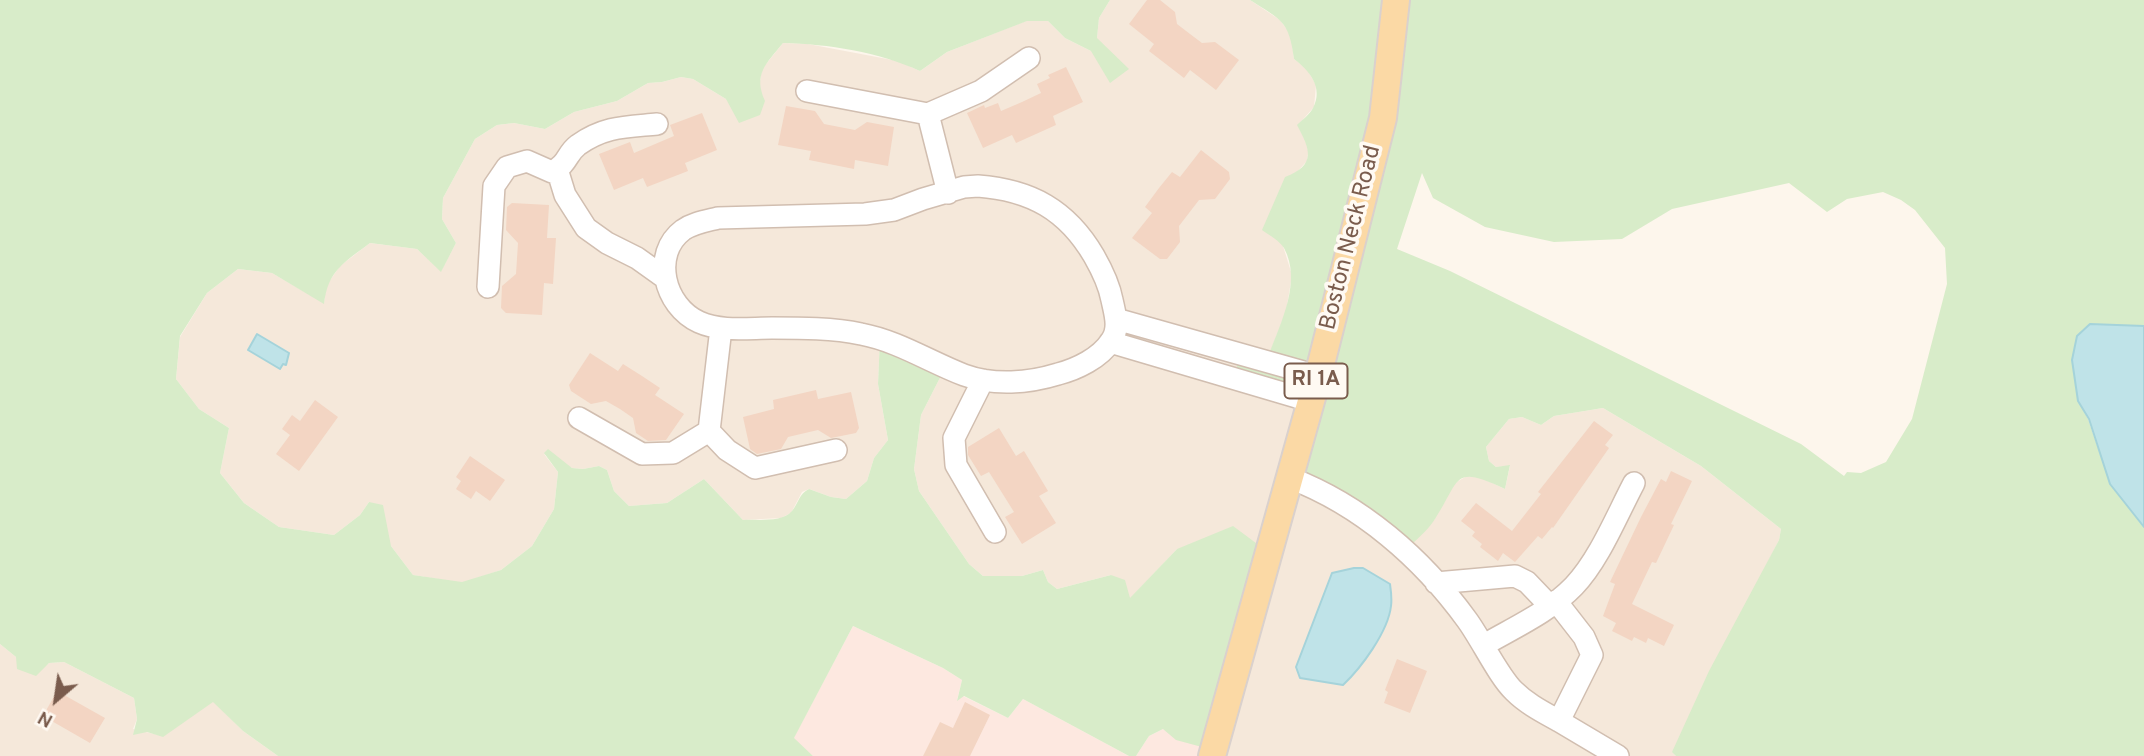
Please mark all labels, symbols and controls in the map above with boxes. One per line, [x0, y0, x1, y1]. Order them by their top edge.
street label: Boston Neck Road [1316, 143, 1388, 333]
road number: RI 1A [1284, 364, 1348, 398]
north arrow [21, 665, 91, 735]
text: N [34, 705, 58, 732]

